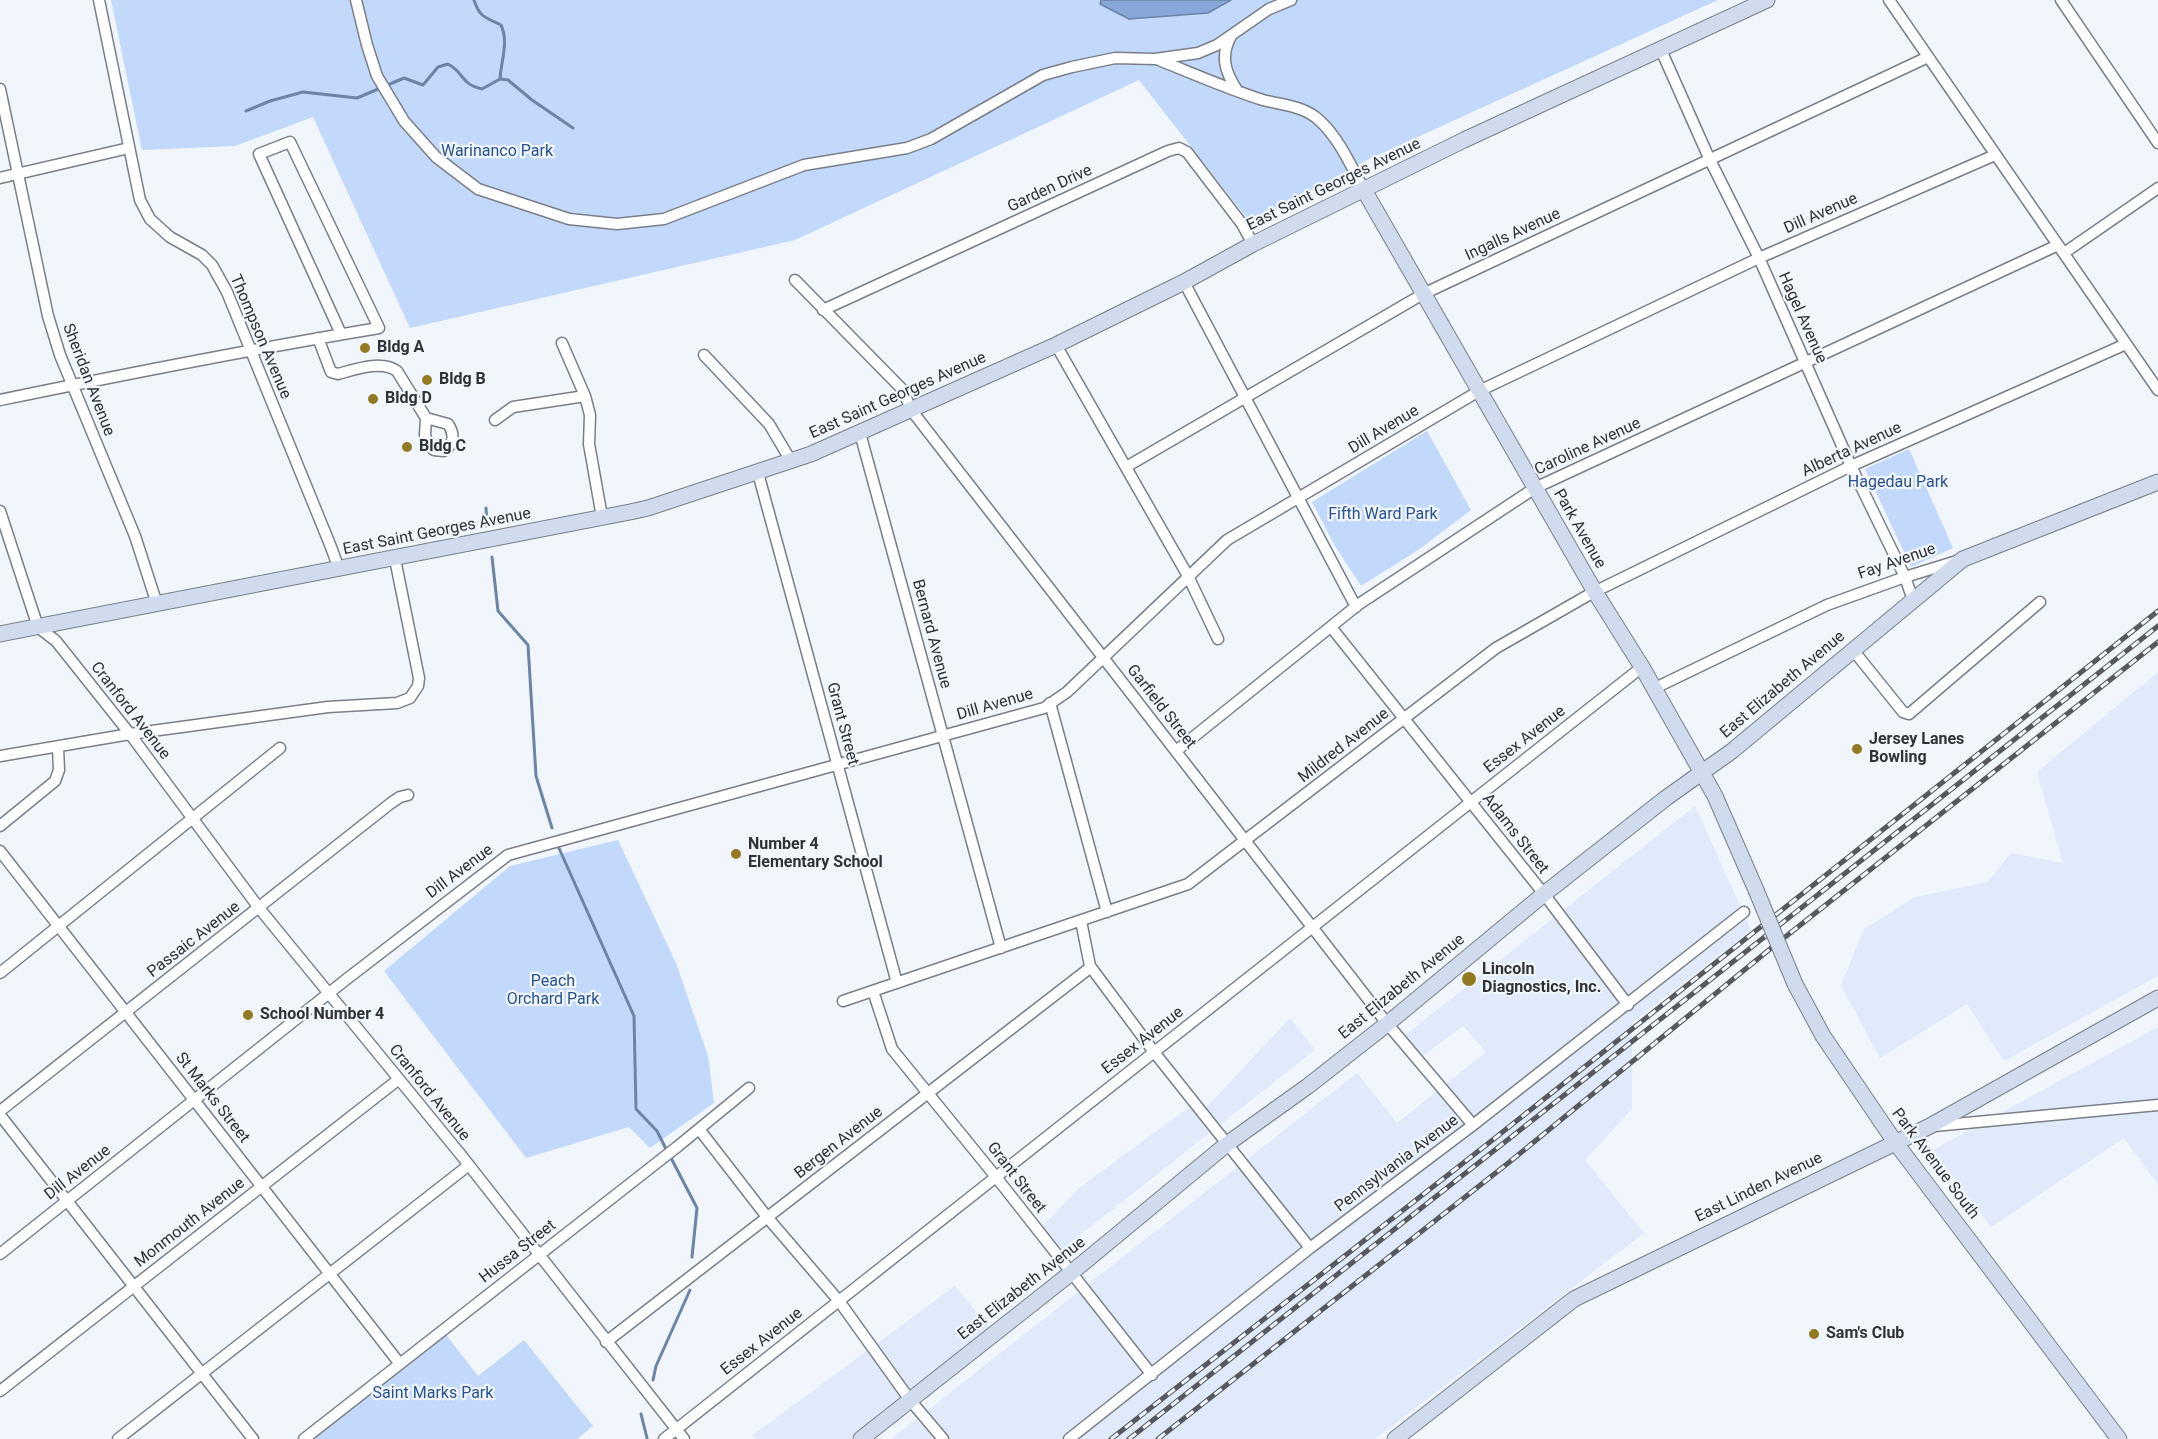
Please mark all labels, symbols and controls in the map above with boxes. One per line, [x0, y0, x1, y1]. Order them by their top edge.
street label: East Saint Georges Avenue [1244, 134, 1424, 236]
park label: Warinanco Park [441, 142, 553, 162]
street label: Garden Drive [1005, 161, 1095, 217]
street label: Dill Avenue [1781, 189, 1861, 239]
street label: Ingalls Avenue [1462, 204, 1564, 266]
street label: Hagel Avenue [1773, 269, 1831, 367]
street label: Thompson Avenue [225, 272, 295, 402]
street label: Sheridan Avenue [58, 321, 118, 439]
place label: Bldg A [377, 338, 424, 358]
marker: Bldg A [358, 341, 372, 355]
street label: East Saint Georges Avenue [807, 348, 989, 444]
place label: Bldg B [439, 370, 486, 390]
marker: Bldg B [420, 373, 434, 387]
place label: Bldg D [385, 389, 432, 409]
marker: Bldg D [366, 392, 380, 406]
street label: Dill Avenue [1345, 402, 1423, 458]
street label: Caroline Avenue [1532, 414, 1644, 480]
street label: Alberta Avenue [1799, 419, 1905, 481]
place label: Bldg C [419, 437, 466, 457]
marker: Bldg C [400, 440, 414, 454]
park label: Hagedau Park [1848, 473, 1948, 493]
street label: Park Avenue [1549, 486, 1609, 572]
street label: East Saint Georges Avenue [341, 504, 533, 560]
park label: Fifth Ward Park [1328, 505, 1438, 525]
street label: Fay Avenue [1856, 540, 1938, 584]
street label: Bernard Avenue [907, 577, 955, 691]
street label: East Elizabeth Avenue [1717, 627, 1849, 743]
street label: Cranford Avenue [86, 658, 174, 764]
street label: Garfield Street [1122, 661, 1200, 753]
street label: Grant Street [822, 680, 862, 768]
street label: Dill Avenue [955, 685, 1035, 725]
street label: Essex Avenue [1480, 702, 1570, 778]
street label: Mildred Avenue [1295, 705, 1393, 787]
place label: Jersey Lanes Bowling [1869, 730, 1964, 768]
marker: Jersey Lanes Bowling [1850, 742, 1864, 756]
street label: Adams Street [1478, 790, 1552, 878]
place label: Number 4 Elementary School [748, 835, 883, 873]
street label: Dill Avenue [423, 841, 497, 903]
marker: Number 4 Elementary School [729, 847, 743, 861]
street label: Passaic Avenue [144, 898, 244, 982]
street label: East Elizabeth Avenue [1335, 930, 1469, 1044]
place label: Lincoln Diagnostics, Inc. [1482, 960, 1601, 998]
marker: Lincoln Diagnostics, Inc. [1460, 970, 1478, 988]
park label: Peach Orchard Park [507, 972, 599, 1010]
street label: Essex Avenue [1098, 1003, 1188, 1079]
place label: School Number 4 [260, 1005, 384, 1025]
marker: School Number 4 [241, 1008, 255, 1022]
street label: Cranford Avenue [384, 1041, 474, 1145]
street label: St Marks Street [171, 1049, 253, 1147]
street label: Bergen Avenue [791, 1103, 887, 1183]
street label: Park Avenue South [1887, 1105, 1983, 1223]
street label: Pennsylvania Avenue [1331, 1111, 1463, 1217]
street label: Grant Street [982, 1139, 1050, 1217]
street label: Dill Avenue [41, 1141, 115, 1205]
street label: East Linden Avenue [1692, 1149, 1826, 1227]
street label: Monmouth Avenue [131, 1174, 249, 1272]
street label: Hussa Street [476, 1216, 560, 1288]
street label: East Elizabeth Avenue [954, 1233, 1090, 1345]
street label: Essex Avenue [717, 1304, 807, 1380]
place label: Sam's Club [1826, 1324, 1904, 1344]
marker: Sam's Club [1807, 1327, 1821, 1341]
park label: Saint Marks Park [373, 1384, 493, 1404]

